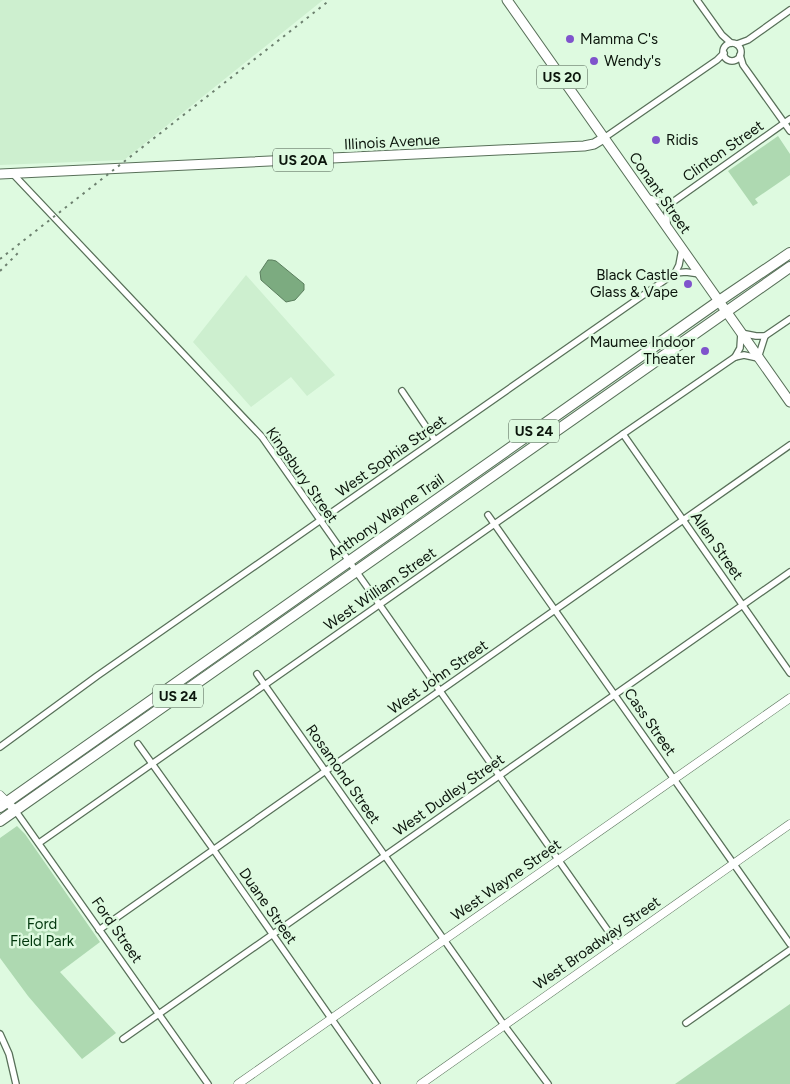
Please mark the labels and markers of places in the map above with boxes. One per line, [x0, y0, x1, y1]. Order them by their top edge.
place label: Mamma C's [580, 30, 658, 48]
marker: Mamma C's [564, 33, 576, 45]
place label: Wendy's [604, 52, 661, 70]
marker: Wendy's [588, 55, 600, 67]
place label: Ridis [666, 131, 698, 149]
marker: Ridis [650, 134, 662, 146]
place label: Black Castle Glass & Vape [590, 266, 678, 301]
marker: Black Castle Glass & Vape [682, 278, 694, 290]
place label: Maumee Indoor Theater [590, 333, 695, 368]
marker: Maumee Indoor Theater [699, 345, 711, 357]

